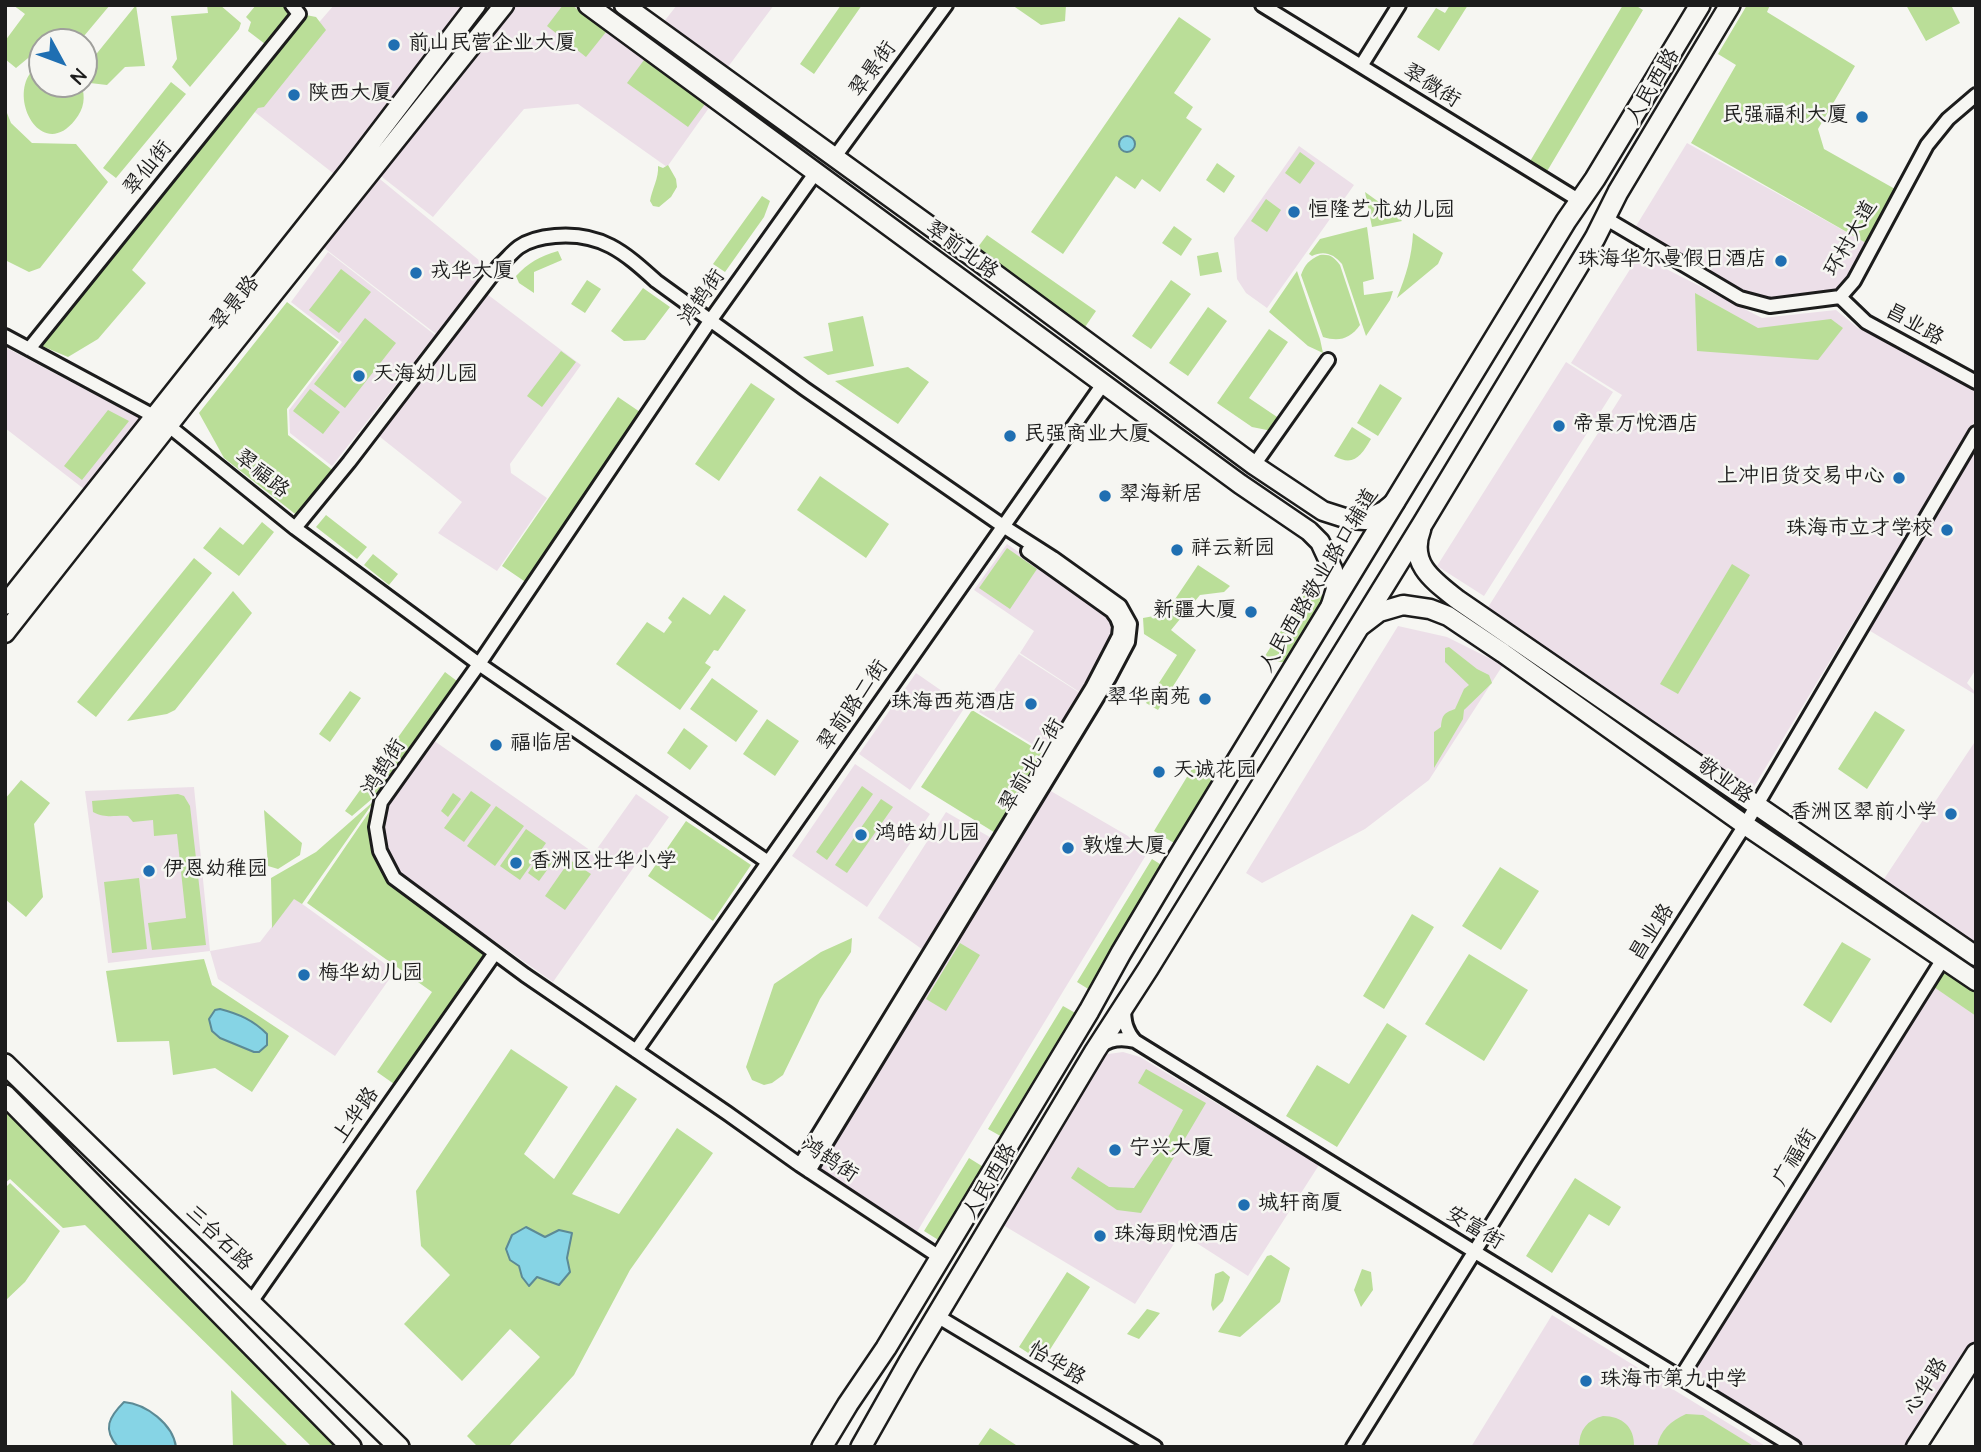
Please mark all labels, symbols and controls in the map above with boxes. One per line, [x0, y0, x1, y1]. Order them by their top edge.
north arrow [28, 28, 98, 98]
place label: 前山民营企业大厦 [408, 32, 576, 58]
marker: 前山民营企业大厦 [386, 37, 402, 53]
street label: 翠景街 [845, 37, 903, 103]
street label: 人民西路 [1622, 45, 1686, 129]
street label: 翠微街 [1398, 60, 1464, 114]
text: N [64, 62, 92, 89]
place label: 陕西大厦 [308, 82, 392, 108]
marker: 陕西大厦 [286, 87, 302, 103]
place label: 民强福利大厦 [1722, 104, 1848, 130]
marker: 民强福利大厦 [1854, 109, 1870, 125]
street label: 翠仙街 [119, 137, 179, 201]
street label: 环村大道 [1820, 196, 1884, 282]
place label: 恒隆艺术幼儿园 [1308, 199, 1455, 225]
marker: 恒隆艺术幼儿园 [1286, 204, 1302, 220]
street label: 翠前北路 [920, 216, 1002, 286]
place label: 珠海华尔曼假日酒店 [1578, 248, 1767, 274]
marker: 珠海华尔曼假日酒店 [1773, 253, 1789, 269]
place label: 戎华大厦 [430, 260, 514, 286]
marker: 戎华大厦 [408, 265, 424, 281]
street label: 鸿鹄街 [675, 265, 731, 331]
street label: 翠景路 [206, 272, 266, 336]
street label: 昌业路 [1880, 300, 1948, 352]
place label: 天海幼儿园 [373, 363, 478, 389]
marker: 天海幼儿园 [351, 368, 367, 384]
place label: 帝景万悦酒店 [1573, 413, 1699, 439]
marker: 帝景万悦酒店 [1551, 418, 1567, 434]
place label: 民强商业大厦 [1024, 423, 1150, 449]
marker: 民强商业大厦 [1002, 428, 1018, 444]
street label: 翠福路 [229, 445, 293, 505]
place label: 上冲旧货交易中心 [1717, 465, 1885, 491]
marker: 上冲旧货交易中心 [1891, 470, 1907, 486]
place label: 翠海新居 [1119, 483, 1203, 509]
street label: 人民西路敬业路口辅道 [1255, 485, 1385, 677]
marker: 翠海新居 [1097, 488, 1113, 504]
place label: 珠海市立才学校 [1786, 517, 1933, 543]
marker: 珠海市立才学校 [1939, 522, 1955, 538]
place label: 祥云新园 [1191, 537, 1275, 563]
marker: 祥云新园 [1169, 542, 1185, 558]
place label: 新疆大厦 [1153, 599, 1237, 625]
marker: 新疆大厦 [1243, 604, 1259, 620]
street label: 翠前路二街 [814, 656, 894, 756]
place label: 翠华南苑 [1107, 686, 1191, 712]
place label: 珠海西苑酒店 [891, 691, 1017, 717]
marker: 翠华南苑 [1197, 691, 1213, 707]
marker: 珠海西苑酒店 [1023, 696, 1039, 712]
street label: 翠前北三街 [995, 715, 1071, 817]
place label: 福临居 [510, 732, 573, 758]
street label: 鸿鹄街 [358, 735, 412, 801]
marker: 福临居 [488, 737, 504, 753]
street label: 敬业路 [1691, 753, 1757, 811]
place label: 天诚花园 [1173, 759, 1257, 785]
marker: 天诚花园 [1151, 764, 1167, 780]
place label: 香洲区翠前小学 [1790, 801, 1937, 827]
marker: 香洲区翠前小学 [1943, 806, 1959, 822]
place label: 鸿皓幼儿园 [875, 822, 980, 848]
marker: 鸿皓幼儿园 [853, 827, 869, 843]
place label: 敦煌大厦 [1082, 835, 1166, 861]
marker: 敦煌大厦 [1060, 840, 1076, 856]
place label: 香洲区壮华小学 [530, 850, 677, 876]
marker: 香洲区壮华小学 [508, 855, 524, 871]
place label: 伊恩幼稚园 [163, 858, 268, 884]
marker: 伊恩幼稚园 [141, 863, 157, 879]
street label: 昌业路 [1625, 900, 1681, 966]
place label: 梅华幼儿园 [318, 962, 423, 988]
marker: 梅华幼儿园 [296, 967, 312, 983]
street label: 上华路 [329, 1083, 385, 1149]
street label: 广福街 [1769, 1125, 1823, 1191]
street label: 鸿鹄街 [796, 1133, 862, 1189]
place label: 宁兴大厦 [1129, 1137, 1213, 1163]
street label: 人民西路 [959, 1140, 1023, 1224]
marker: 宁兴大厦 [1107, 1142, 1123, 1158]
place label: 城轩商厦 [1258, 1192, 1342, 1218]
marker: 城轩商厦 [1236, 1197, 1252, 1213]
street label: 三台石路 [179, 1201, 257, 1277]
street label: 安富街 [1441, 1202, 1507, 1256]
place label: 珠海朗悦酒店 [1114, 1223, 1240, 1249]
marker: 珠海朗悦酒店 [1092, 1228, 1108, 1244]
street label: 怡华路 [1023, 1338, 1089, 1392]
street label: 心华路 [1900, 1354, 1954, 1420]
place label: 珠海市第九中学 [1600, 1368, 1747, 1394]
marker: 珠海市第九中学 [1578, 1373, 1594, 1389]

